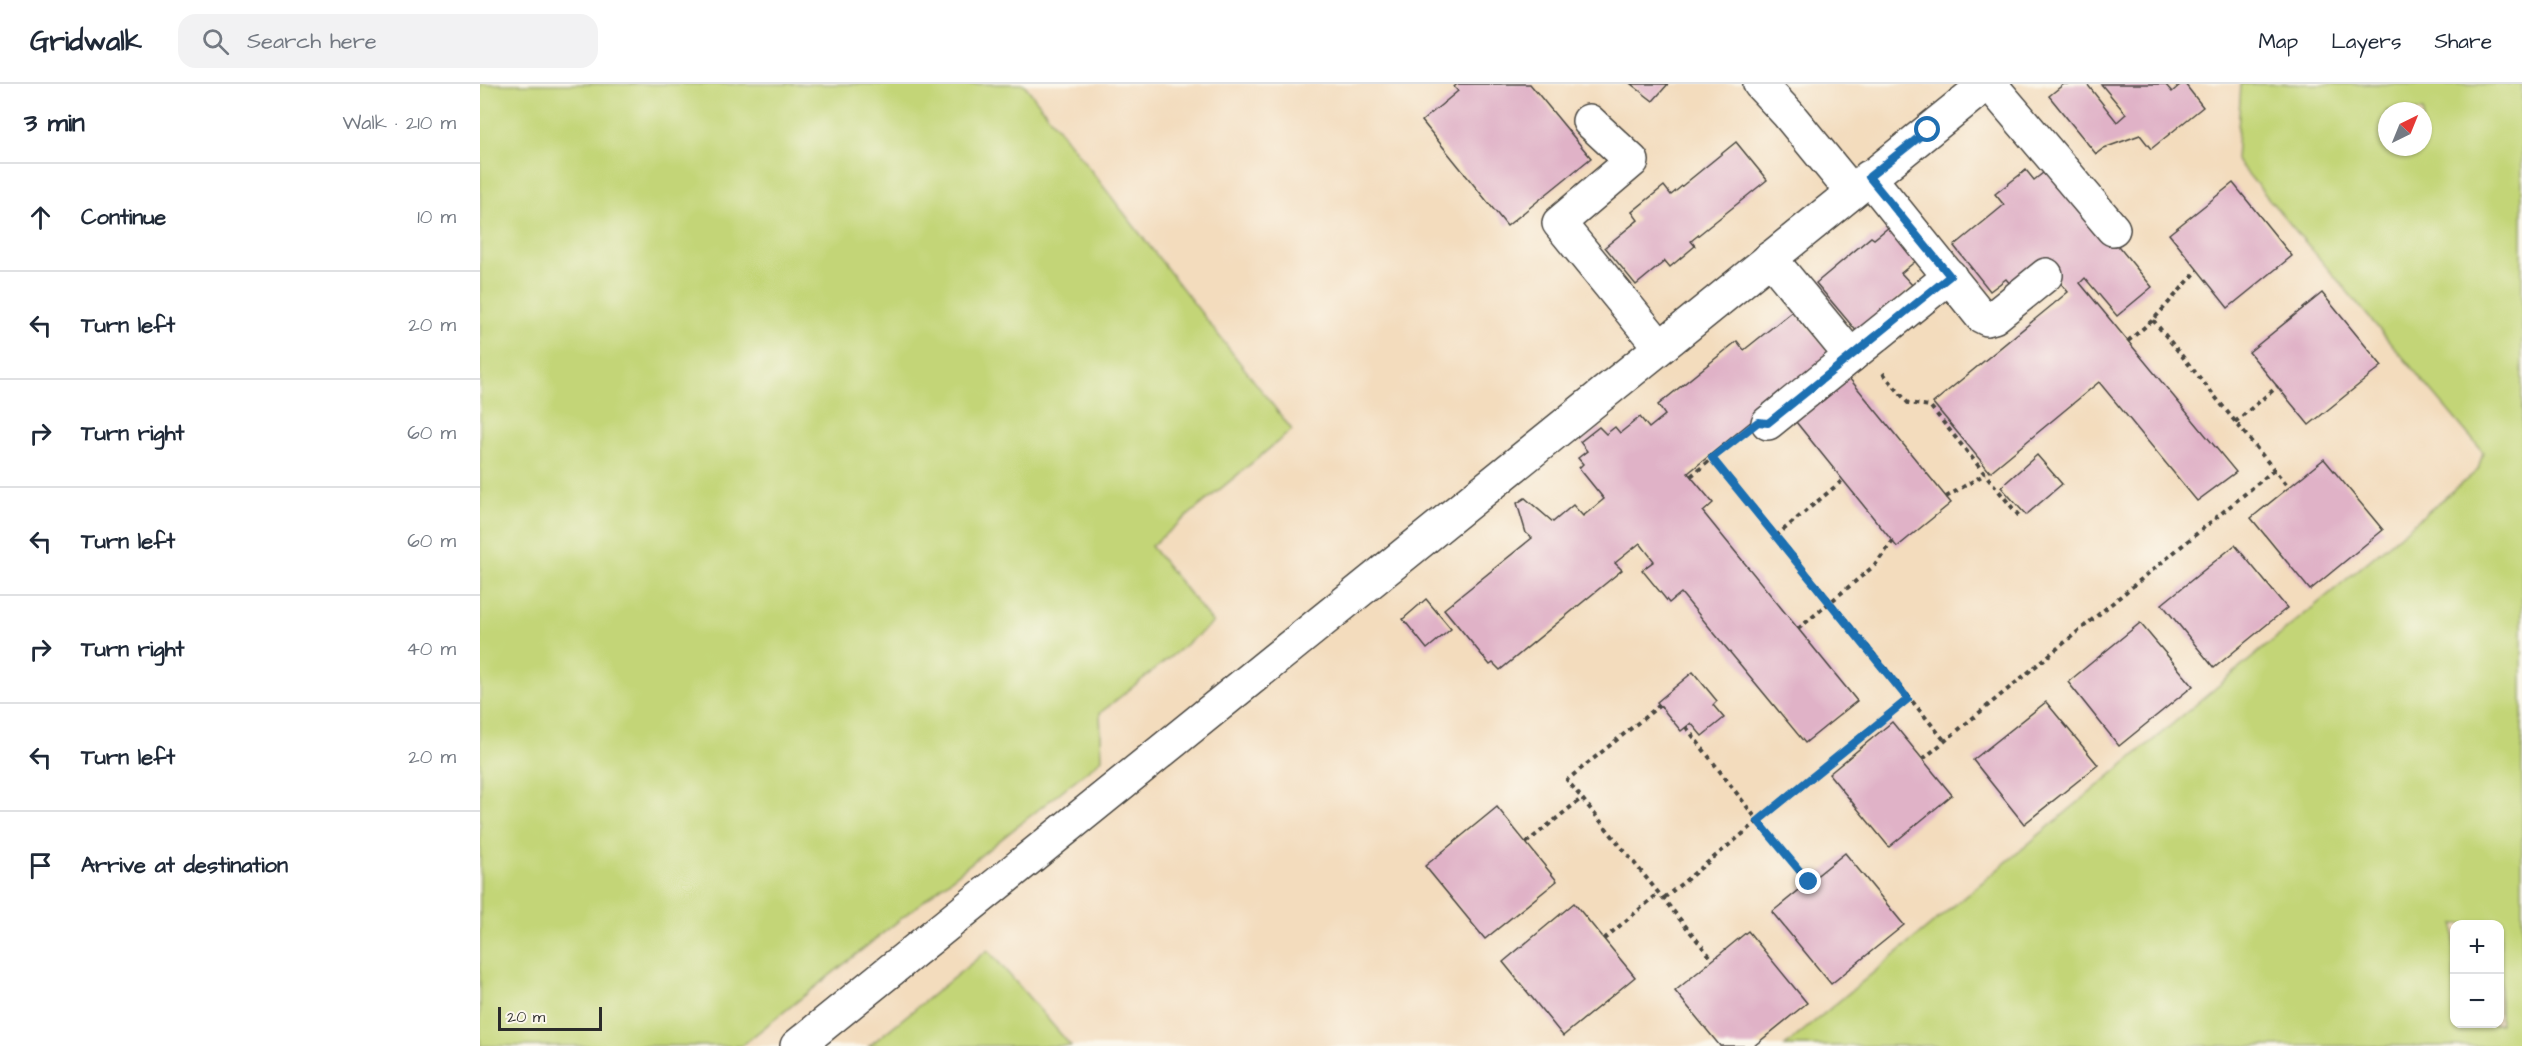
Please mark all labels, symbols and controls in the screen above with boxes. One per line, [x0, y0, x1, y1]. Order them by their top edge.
search box [178, 14, 598, 68]
text: Gridwalk [30, 22, 142, 61]
icon: search [199, 25, 232, 58]
text: Search here [247, 26, 377, 57]
text: Map [2258, 27, 2298, 56]
text: Layers [2331, 27, 2401, 56]
text: Share [2434, 27, 2492, 56]
north arrow [2378, 102, 2432, 156]
text: 3 min [24, 105, 85, 141]
text: Walk · 210 m [343, 109, 456, 137]
route start [1914, 116, 1940, 142]
icon: ahead [24, 201, 57, 234]
text: Continue [81, 202, 166, 233]
text: 10 m [417, 203, 456, 231]
icon: left [24, 309, 57, 342]
text: Turn left [81, 310, 175, 341]
text: 20 m [408, 311, 456, 339]
icon: right [24, 417, 57, 450]
text: Turn right [81, 418, 184, 449]
text: 60 m [407, 419, 456, 447]
icon: left [24, 525, 57, 558]
text: Turn left [81, 526, 175, 557]
text: 60 m [407, 527, 456, 555]
icon: right [24, 633, 57, 666]
text: Turn right [81, 634, 184, 665]
text: 40 m [406, 635, 456, 663]
icon: left [24, 741, 57, 774]
text: Turn left [81, 742, 175, 773]
text: 20 m [408, 743, 456, 771]
icon: arrive [24, 849, 57, 882]
text: Arrive at destination [81, 850, 288, 881]
route end [1795, 868, 1821, 894]
map controls [2450, 920, 2504, 1028]
button: + [2450, 920, 2504, 974]
button: − [2450, 974, 2504, 1028]
scale bar [498, 1004, 602, 1032]
text: 20 m [507, 1006, 545, 1028]

